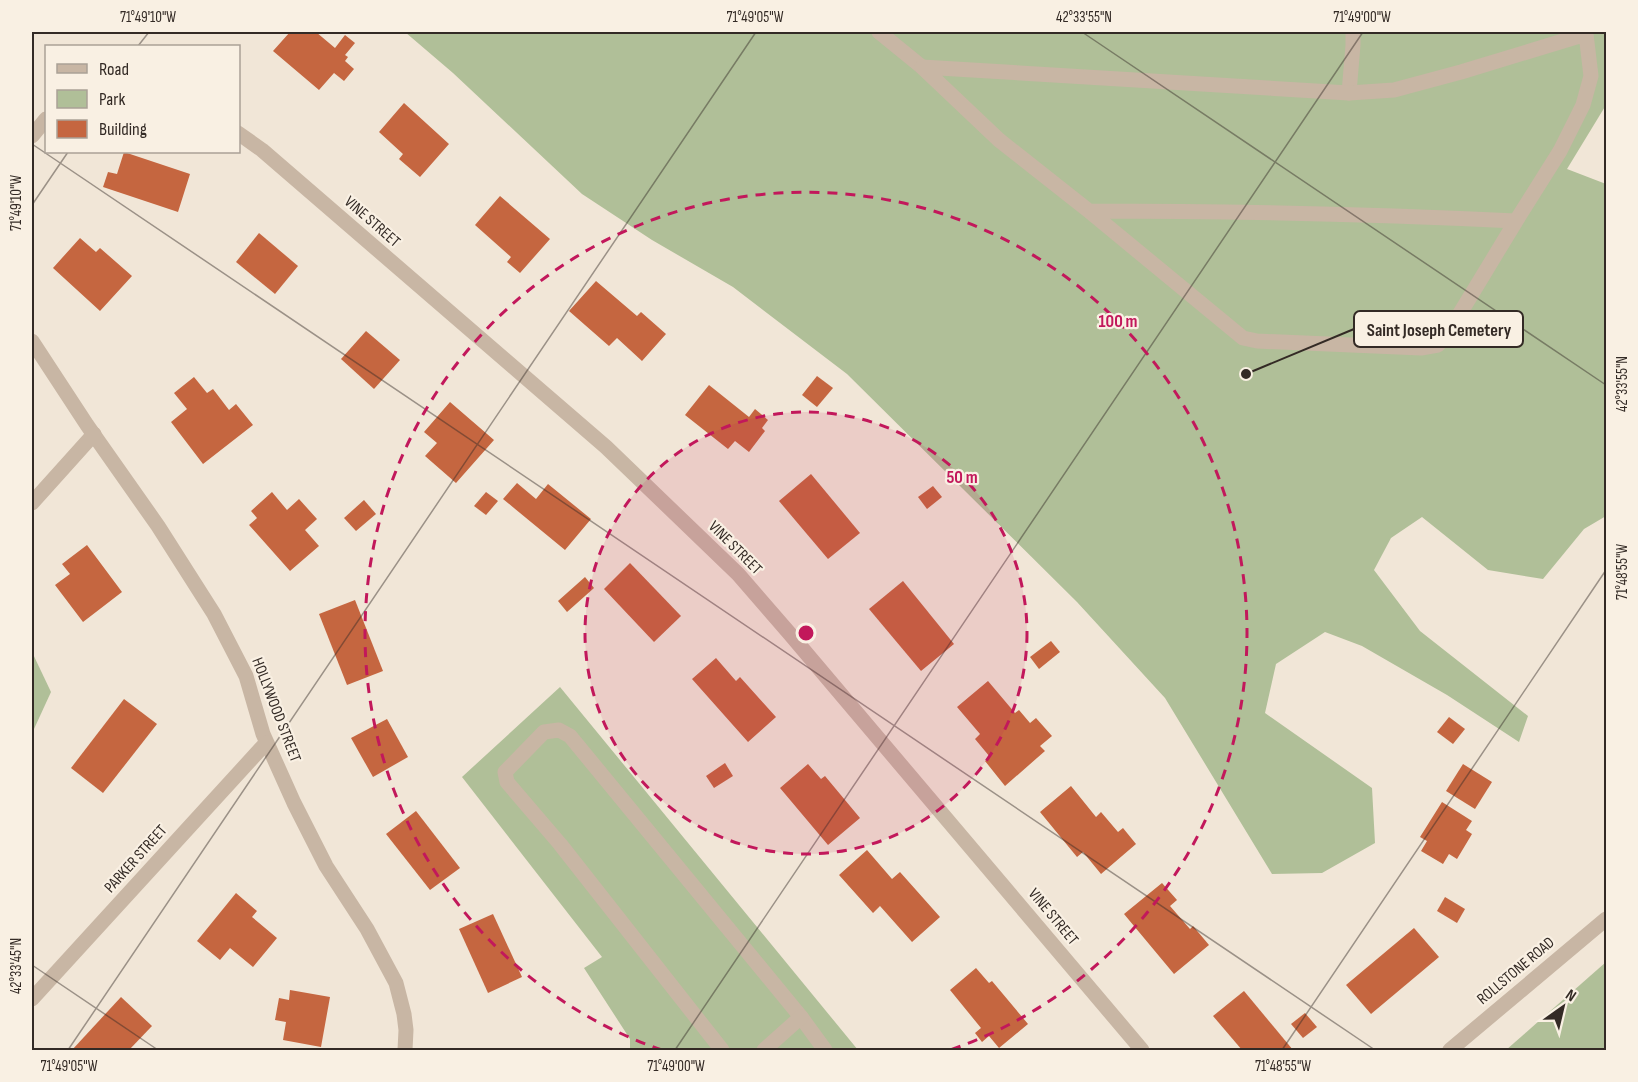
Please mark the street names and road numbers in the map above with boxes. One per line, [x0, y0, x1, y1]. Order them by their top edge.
street label: VINE STREET [340, 193, 404, 252]
street label: VINE STREET [704, 517, 766, 579]
street label: HOLLYWOOD STREET [247, 655, 305, 765]
street label: PARKER STREET [101, 821, 172, 897]
street label: VINE STREET [1024, 885, 1082, 950]
street label: ROLLSTONE ROAD [1474, 933, 1559, 1009]

